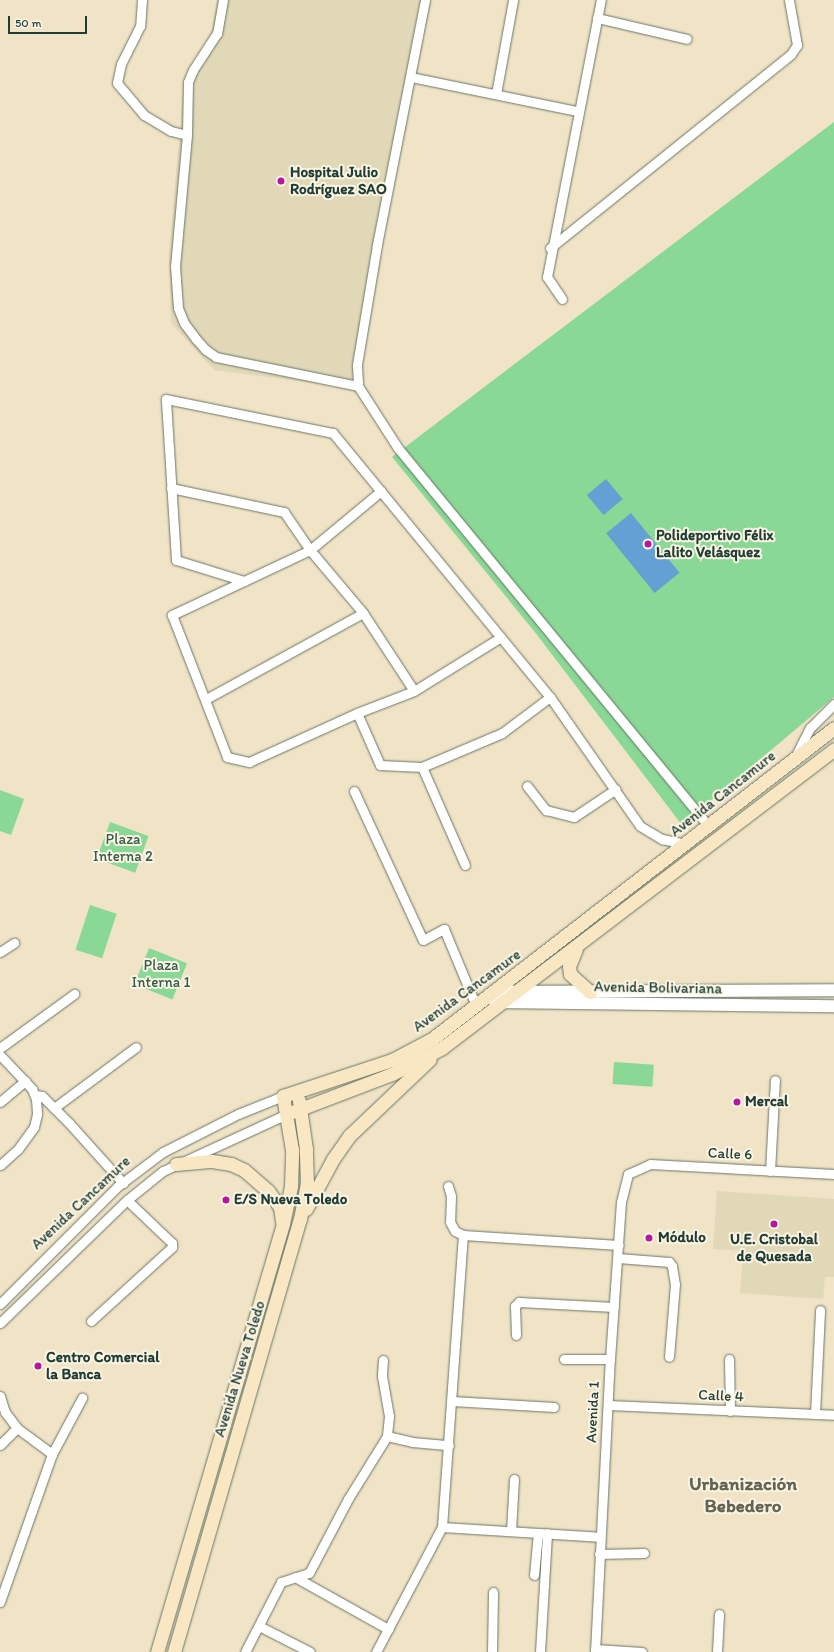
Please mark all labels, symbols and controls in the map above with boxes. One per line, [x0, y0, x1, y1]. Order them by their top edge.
scale bar [10, 8, 89, 34]
text: 50 m [15, 16, 41, 30]
place label: Hospital Julio Rodríguez SAO [290, 163, 387, 198]
marker: Hospital Julio Rodríguez SAO [275, 175, 287, 187]
place label: Polideportivo Félix Lalito Velásquez [656, 526, 774, 561]
marker: Polideportivo Félix Lalito Velásquez [643, 539, 653, 549]
street label: Avenida Cancamure [667, 747, 779, 841]
park label: Plaza Interna 2 [93, 830, 153, 865]
street label: Avenida Cancamure [410, 946, 524, 1036]
park label: Plaza Interna 1 [132, 956, 190, 991]
street label: Avenida Bolivariana [594, 978, 722, 998]
place label: Mercal [745, 1093, 788, 1111]
marker: Mercal [732, 1097, 742, 1107]
street label: Calle 6 [707, 1144, 753, 1164]
street label: Avenida Cancamure [28, 1152, 134, 1254]
place label: E/S Nueva Toledo [234, 1191, 346, 1209]
marker: E/S Nueva Toledo [221, 1195, 231, 1205]
marker: U.E. Cristobal de Quesada [769, 1219, 779, 1229]
place label: Módulo [658, 1229, 706, 1247]
place label: U.E. Cristobal de Quesada [730, 1230, 818, 1265]
marker: Módulo [643, 1232, 655, 1244]
street label: Avenida Nueva Toledo [211, 1299, 269, 1439]
place label: Centro Comercial la Banca [46, 1348, 159, 1383]
marker: Centro Comercial la Banca [33, 1361, 43, 1371]
street label: Avenida 1 [582, 1381, 604, 1443]
street label: Calle 4 [698, 1386, 744, 1406]
district label: Urbanización Bebedero [689, 1473, 797, 1517]

